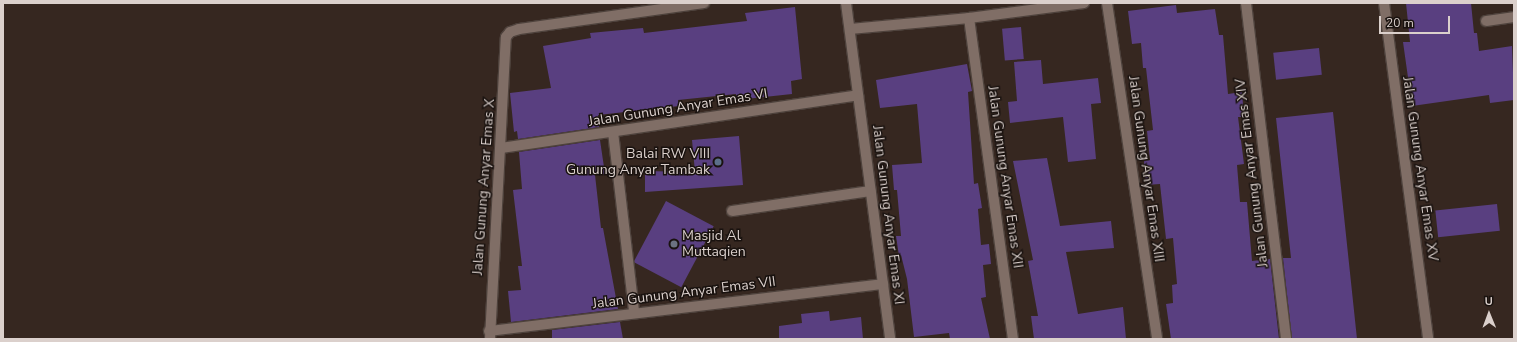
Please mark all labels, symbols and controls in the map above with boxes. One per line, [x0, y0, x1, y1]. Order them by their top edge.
scale bar [1381, 8, 1452, 34]
text: 20 m [1386, 15, 1414, 31]
street label: Jalan Gunung Anyar Emas XIII [1125, 75, 1167, 263]
street label: Jalan Gunung Anyar Emas XV [1399, 76, 1441, 262]
street label: Jalan Gunung Anyar Emas XIV [1232, 78, 1272, 268]
street label: Jalan Gunung Anyar Emas XII [984, 85, 1026, 269]
street label: Jalan Gunung Anyar Emas VI [587, 86, 769, 130]
street label: Jalan Gunung Anyar Emas X [469, 98, 499, 276]
street label: Jalan Gunung Anyar Emas XI [869, 124, 907, 306]
place label: Balai RW VIII Gunung Anyar Tambak [566, 146, 710, 178]
marker: Balai RW VIII Gunung Anyar Tambak [713, 157, 723, 167]
place label: Masjid Al Muttaqien [682, 228, 746, 260]
marker: Masjid Al Muttaqien [669, 239, 679, 249]
street label: Jalan Gunung Anyar Emas VII [591, 273, 777, 313]
north arrow [1469, 294, 1509, 334]
text: U [1485, 294, 1493, 309]

